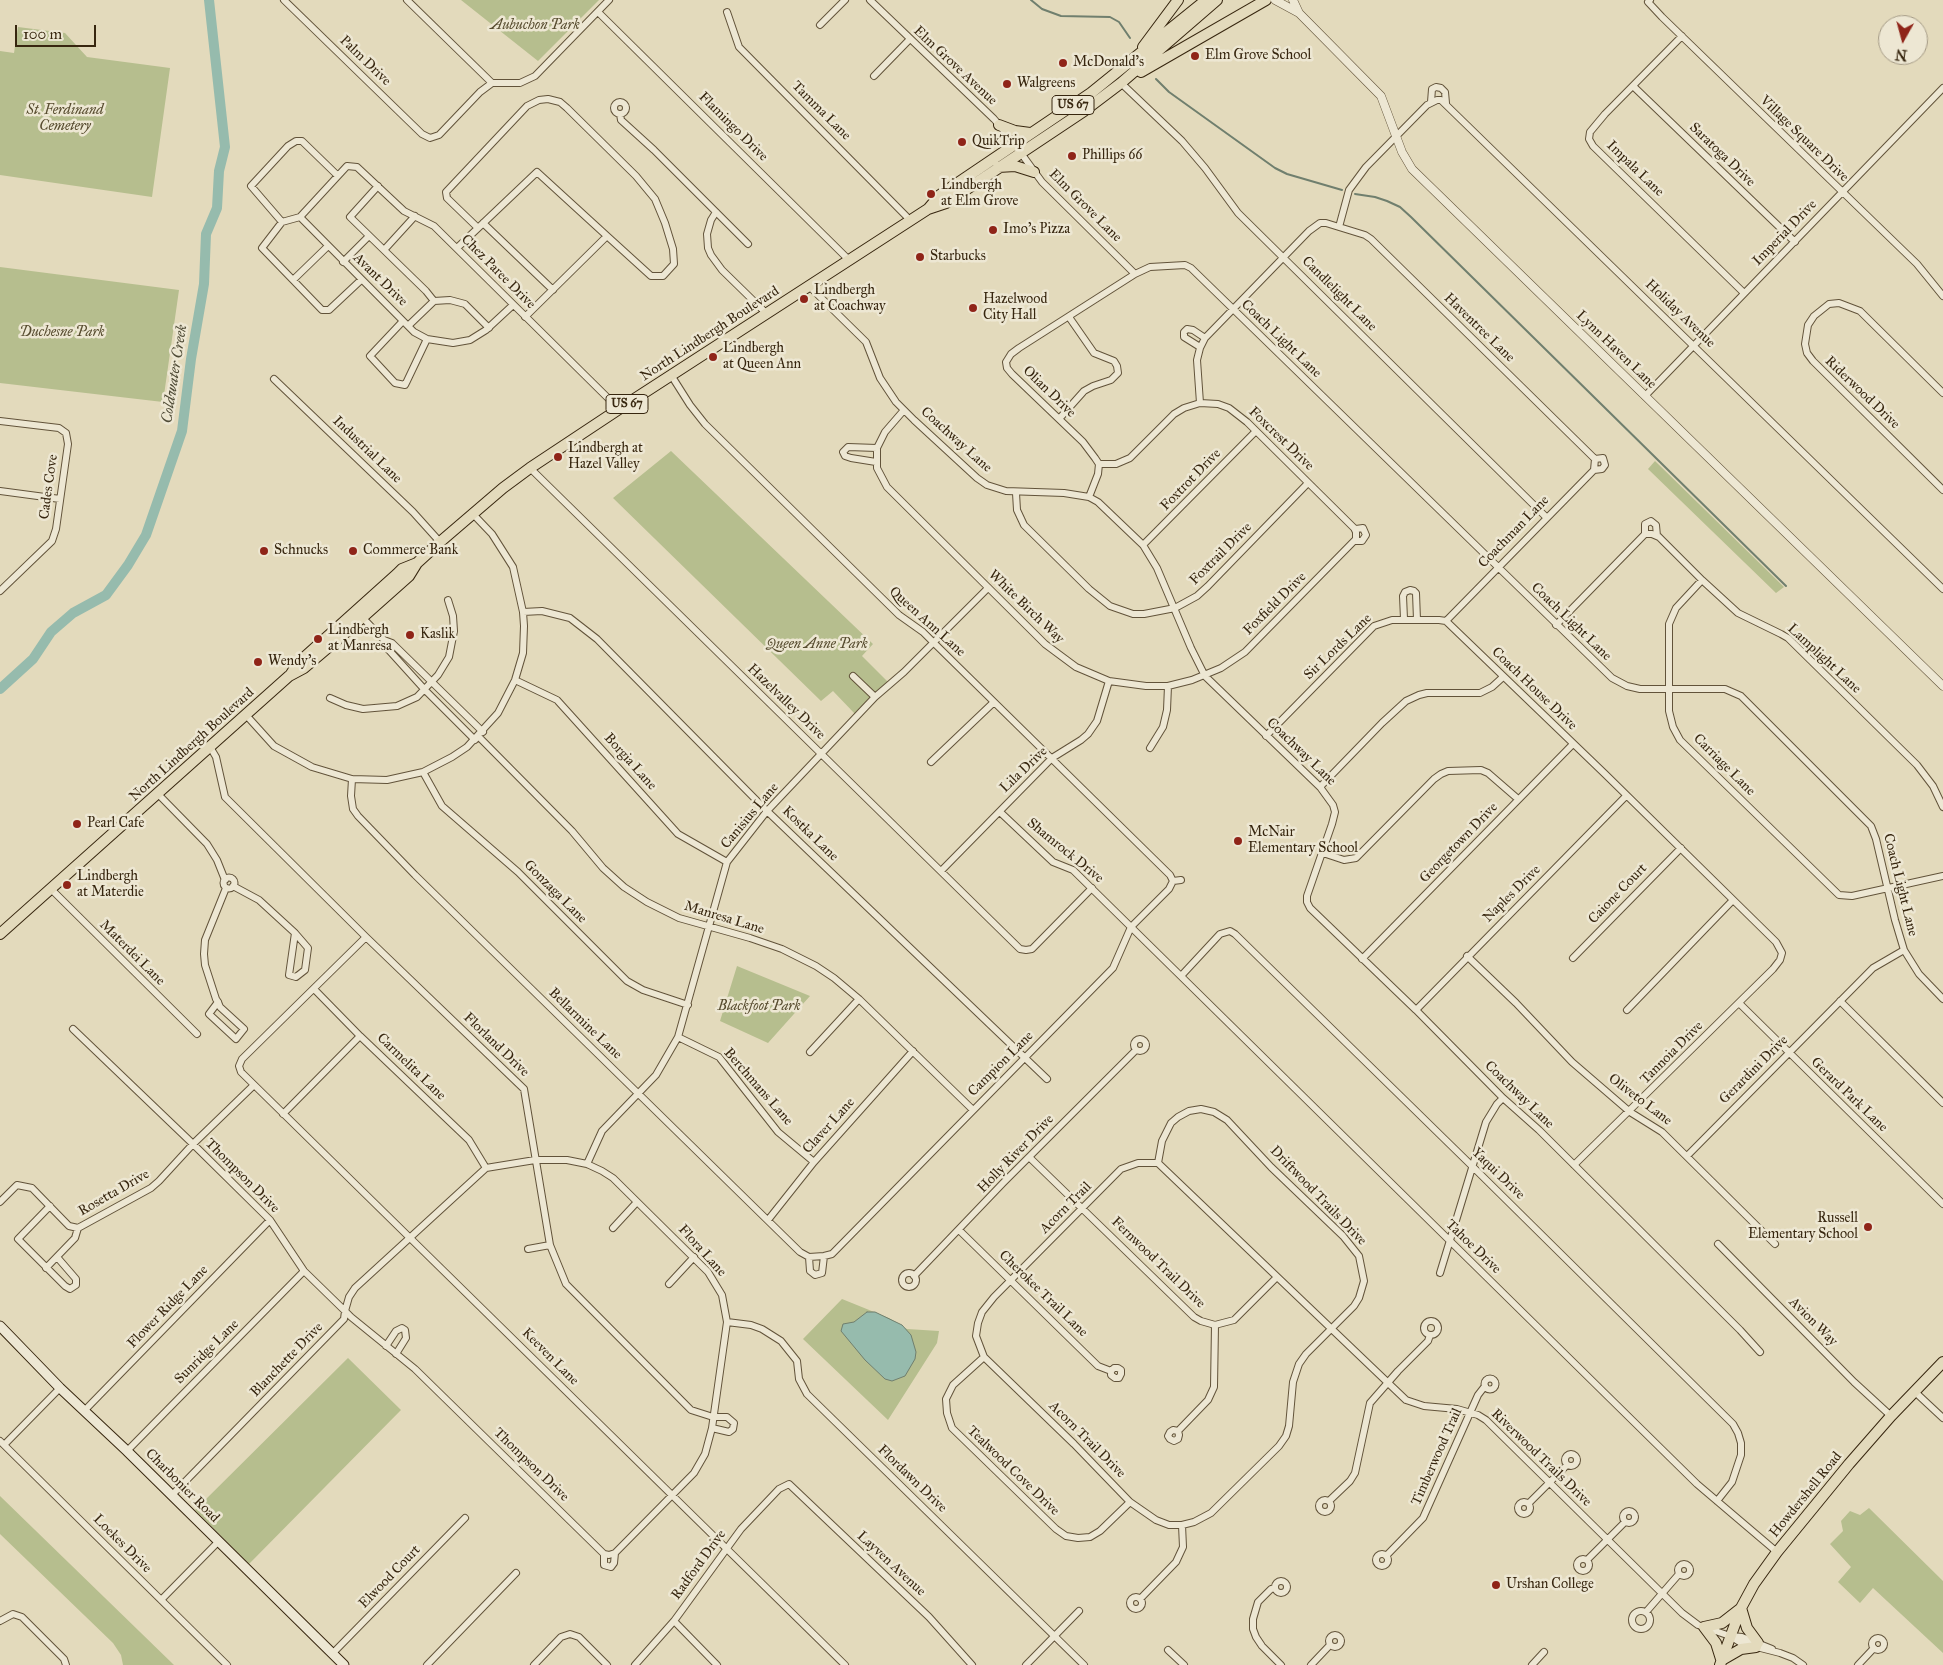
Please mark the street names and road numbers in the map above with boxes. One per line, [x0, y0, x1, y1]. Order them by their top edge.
street label: Elm Grove Avenue [910, 23, 1000, 109]
street label: Palm Drive [336, 33, 394, 89]
street label: Tamma Lane [788, 78, 854, 144]
street label: Flamingo Drive [695, 89, 771, 165]
street label: Village Square Drive [1756, 92, 1852, 186]
road number: US 67 [1052, 96, 1094, 114]
street label: Saratoga Drive [1686, 119, 1758, 191]
street label: Impala Lane [1603, 138, 1667, 200]
street label: Elm Grove Lane [1045, 166, 1125, 246]
street label: Imperial Drive [1750, 197, 1820, 269]
street label: Chez Paree Drive [457, 231, 539, 313]
street label: Avant Drive [349, 250, 411, 310]
street label: Candlelight Lane [1298, 253, 1380, 335]
street label: Holiday Avenue [1641, 276, 1719, 352]
street label: North Lindbergh Boulevard [638, 283, 782, 385]
street label: Haventree Lane [1440, 290, 1518, 366]
street label: Coach Light Lane [1237, 296, 1325, 382]
street label: Lynn Haven Lane [1572, 307, 1660, 393]
street label: Riderwood Drive [1821, 353, 1903, 433]
street label: Olian Drive [1019, 363, 1079, 421]
road number: US 67 [606, 394, 648, 414]
street label: Coachway Lane [917, 404, 995, 476]
street label: Foxcrest Drive [1245, 404, 1317, 474]
street label: Industrial Lane [329, 413, 405, 487]
street label: Foxtrot Drive [1157, 445, 1225, 515]
street label: Cades Cove [36, 453, 62, 521]
street label: Coachman Lane [1475, 492, 1553, 572]
street label: Foxtrail Drive [1186, 519, 1256, 589]
street label: White Birch Way [985, 567, 1067, 647]
street label: Foxfield Drive [1240, 569, 1310, 639]
street label: Coach Light Lane [1527, 579, 1615, 665]
street label: Queen Ann Lane [885, 583, 969, 661]
street label: Sir Lords Lane [1301, 611, 1375, 683]
street label: Lamplight Lane [1784, 621, 1864, 697]
street label: Coach House Drive [1488, 644, 1580, 734]
street label: Hazelvalley Drive [744, 661, 828, 743]
street label: North Lindbergh Boulevard [126, 685, 258, 805]
street label: Coachway Lane [1263, 715, 1339, 789]
street label: Borgia Lane [600, 730, 660, 794]
street label: Carriage Lane [1690, 731, 1758, 799]
street label: Lila Drive [997, 743, 1051, 797]
street label: Canisius Lane [718, 780, 782, 852]
street label: Georgetown Drive [1416, 799, 1502, 887]
street label: Kostka Lane [778, 803, 842, 865]
street label: Shamrock Drive [1023, 815, 1107, 887]
street label: Coach Light Lane [1879, 832, 1921, 938]
street label: Gonzaga Lane [520, 857, 590, 927]
street label: Caione Court [1585, 860, 1651, 928]
street label: Naples Drive [1480, 862, 1544, 926]
street label: Manresa Lane [682, 898, 766, 938]
street label: Materdei Lane [96, 917, 168, 989]
street label: Bellarmine Lane [545, 985, 625, 1063]
street label: Florland Drive [460, 1009, 532, 1081]
street label: Tannoia Drive [1637, 1018, 1707, 1088]
street label: Campion Lane [965, 1028, 1037, 1100]
street label: Carmelita Lane [373, 1030, 449, 1104]
street label: Gerardini Drive [1716, 1032, 1792, 1108]
street label: Berchmans Lane [720, 1045, 796, 1129]
street label: Gerard Park Lane [1807, 1054, 1891, 1136]
street label: Coachway Lane [1481, 1058, 1557, 1132]
street label: Oliveto Lane [1605, 1071, 1675, 1129]
street label: Claver Lane [800, 1095, 858, 1157]
street label: Holly River Drive [974, 1111, 1058, 1197]
street label: Thompson Drive [201, 1135, 283, 1217]
street label: Driftwood Trails Drive [1266, 1143, 1370, 1249]
street label: Yaqui Drive [1468, 1145, 1528, 1203]
street label: Rosetta Drive [76, 1166, 152, 1220]
street label: Acorn Trail [1037, 1179, 1095, 1237]
street label: Fernwood Trail Drive [1107, 1214, 1209, 1312]
street label: Tahoe Drive [1442, 1216, 1504, 1278]
street label: Flora Lane [674, 1222, 730, 1280]
street label: Cherokee Trail Lane [995, 1247, 1091, 1341]
street label: Flower Ridge Lane [124, 1262, 212, 1352]
street label: Avion Way [1785, 1294, 1841, 1350]
street label: Sunridge Lane [171, 1316, 243, 1388]
street label: Blanchette Drive [247, 1319, 327, 1401]
street label: Keeven Lane [518, 1325, 582, 1389]
street label: Acorn Trail Drive [1045, 1398, 1129, 1482]
street label: Timberwood Trail [1408, 1406, 1466, 1508]
street label: Riverwood Trails Drive [1487, 1406, 1595, 1510]
street label: Tealwood Cove Drive [963, 1423, 1063, 1519]
street label: Thompson Drive [490, 1425, 572, 1505]
street label: Flordawn Drive [874, 1442, 950, 1516]
street label: Charbonier Road [142, 1446, 222, 1526]
street label: Howdershell Road [1766, 1449, 1846, 1541]
street label: Loekes Drive [89, 1511, 155, 1577]
street label: Radford Drive [668, 1527, 730, 1603]
street label: Layven Avenue [853, 1528, 929, 1600]
street label: Elwood Court [356, 1542, 424, 1612]

